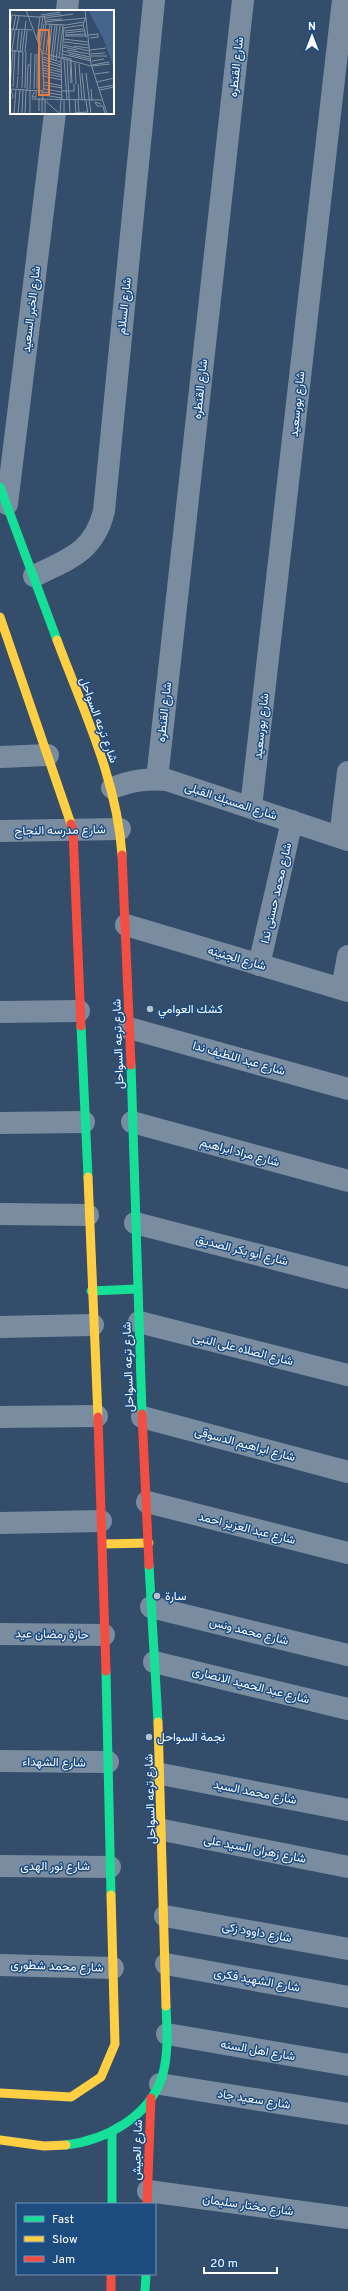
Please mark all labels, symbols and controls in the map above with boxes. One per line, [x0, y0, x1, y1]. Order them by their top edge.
inset map [10, 10, 114, 114]
north arrow [292, 16, 332, 56]
text: N [308, 20, 316, 34]
street label: شارع القنطره [226, 36, 248, 98]
street label: شارع الخبر السعيد [19, 265, 45, 353]
street label: شارع السلام [114, 277, 136, 336]
street label: شارع القنطره [190, 358, 212, 420]
street label: شارع بورسعيد [287, 370, 309, 438]
street label: شارع ترعه السواحل [75, 675, 121, 765]
street label: شارع القنطره [154, 681, 176, 743]
street label: شارع بورسعيد [251, 692, 273, 760]
street label: شارع المسبك القبلى [183, 779, 279, 824]
street label: شارع مدرسه النجاح [14, 822, 106, 840]
street label: شارع محمد حسنى ندا [258, 841, 296, 945]
street label: شارع الجنينه [206, 943, 268, 975]
street label: شارع ترعه السواحل [109, 999, 129, 1089]
place label: كشك العوامي [158, 1002, 223, 1019]
marker: كشك العوامي [145, 1004, 155, 1014]
street label: شارع عبد اللطيف ندا [191, 1038, 287, 1080]
street label: شارع مراد ابراهيم [198, 1135, 281, 1171]
street label: شارع أبو بكر الصديق [194, 1232, 290, 1270]
street label: شارع ترعه السواحل [119, 1322, 139, 1412]
street label: شارع الصلاه على النبى [191, 1330, 295, 1370]
street label: شارع ابراهيم الدسوقى [193, 1424, 297, 1466]
street label: شارع عبد العزيز احمد [196, 1509, 297, 1549]
place label: سارة [165, 1589, 186, 1605]
marker: سارة [152, 1591, 162, 1601]
street label: شارع محمد ونس [207, 1614, 290, 1650]
street label: حارة رمضان عيد [15, 1626, 89, 1644]
street label: شارع عبد الحميد الانصارى [190, 1664, 311, 1708]
place label: نجمة السواحل [157, 1730, 225, 1746]
marker: نجمة السواحل [144, 1732, 154, 1742]
street label: شارع الشهداء [22, 1754, 86, 1772]
street label: شارع ترعه السواحل [141, 1754, 161, 1844]
street label: شارع محمد السيد [212, 1777, 298, 1809]
street label: شارع زهران السيد على [202, 1832, 307, 1868]
street label: شارع نور الهدى [20, 1859, 90, 1875]
street label: شارع داوود زكى [221, 1919, 293, 1947]
street label: شارع محمد شطورى [10, 1957, 104, 1977]
street label: شارع الشهيد فكرى [212, 1966, 301, 1996]
street label: شارع اهل السنه [219, 2037, 296, 2065]
street label: شارع سعيد جاد [216, 2086, 292, 2114]
street label: شارع الجيش [129, 2119, 147, 2181]
street label: شارع مختار سليمان [201, 2192, 295, 2220]
legend [16, 2203, 156, 2275]
text: Fast [52, 2212, 74, 2228]
text: Slow [52, 2232, 78, 2248]
scale bar [204, 2249, 277, 2275]
text: Jam [52, 2252, 75, 2268]
text: 20 m [210, 2256, 238, 2272]

